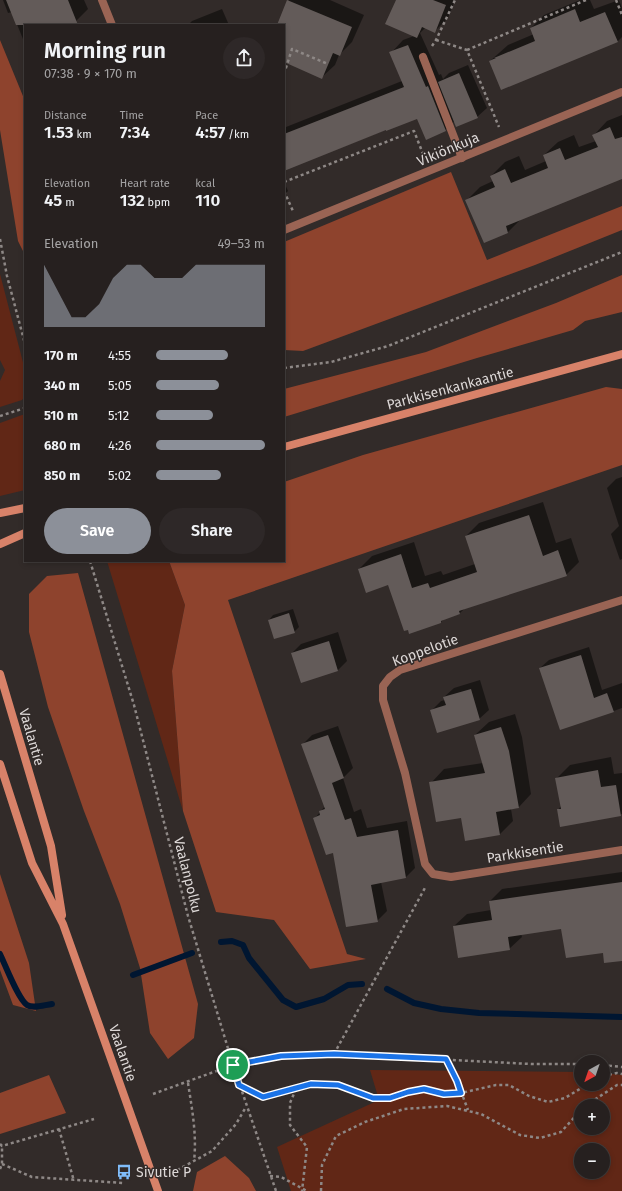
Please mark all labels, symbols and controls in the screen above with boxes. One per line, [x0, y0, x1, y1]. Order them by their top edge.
text: Morning run [44, 37, 166, 64]
button: share [223, 37, 265, 79]
text: 07:38 · 9 × 170 m [44, 66, 137, 81]
text: Distance [44, 109, 87, 122]
text: Time [120, 109, 144, 122]
text: Pace [195, 109, 218, 122]
text: 1.53 [44, 122, 74, 143]
text: 7:34 [120, 122, 150, 143]
text: 4:57 [195, 122, 225, 143]
text: km [74, 128, 92, 141]
text: /km [225, 128, 249, 141]
street label: Vikiönkuja [415, 129, 482, 170]
text: Elevation [44, 177, 90, 190]
text: Heart rate [120, 177, 170, 190]
text: kcal [195, 177, 215, 190]
text: 45 [44, 190, 62, 211]
text: 132 [120, 190, 145, 211]
text: 110 [195, 190, 220, 211]
text: m [62, 196, 75, 209]
text: bpm [145, 196, 170, 209]
text: Elevation [44, 236, 98, 251]
text: 49–53 m [217, 236, 265, 251]
text: 170 m [44, 348, 78, 363]
text: 4:55 [108, 348, 131, 363]
street label: Parkkisenkankaantie [385, 363, 515, 414]
text: 340 m [44, 378, 80, 393]
text: 5:05 [108, 378, 131, 393]
text: 510 m [44, 408, 78, 423]
text: 5:12 [108, 408, 129, 423]
text: 680 m [44, 438, 81, 453]
text: 4:26 [108, 438, 131, 453]
text: 850 m [44, 468, 80, 483]
text: 5:02 [108, 468, 131, 483]
button: Save [44, 508, 151, 554]
button: Share [159, 508, 265, 554]
street label: Koppelotie [390, 631, 461, 670]
street label: Vaalantie [15, 707, 48, 768]
street label: Vaalanpolku [170, 835, 205, 915]
street label: Parkkisentie [485, 838, 565, 867]
street label: Vaalantie [105, 1023, 140, 1084]
pin [216, 1048, 250, 1082]
icon: arrive [222, 1054, 244, 1076]
north arrow [574, 1055, 610, 1091]
map controls [574, 1055, 610, 1179]
button: + [574, 1099, 610, 1135]
button: − [574, 1143, 610, 1179]
bus stop icon: Sivutie P [115, 1163, 133, 1181]
place label: Sivutie P [136, 1164, 191, 1181]

